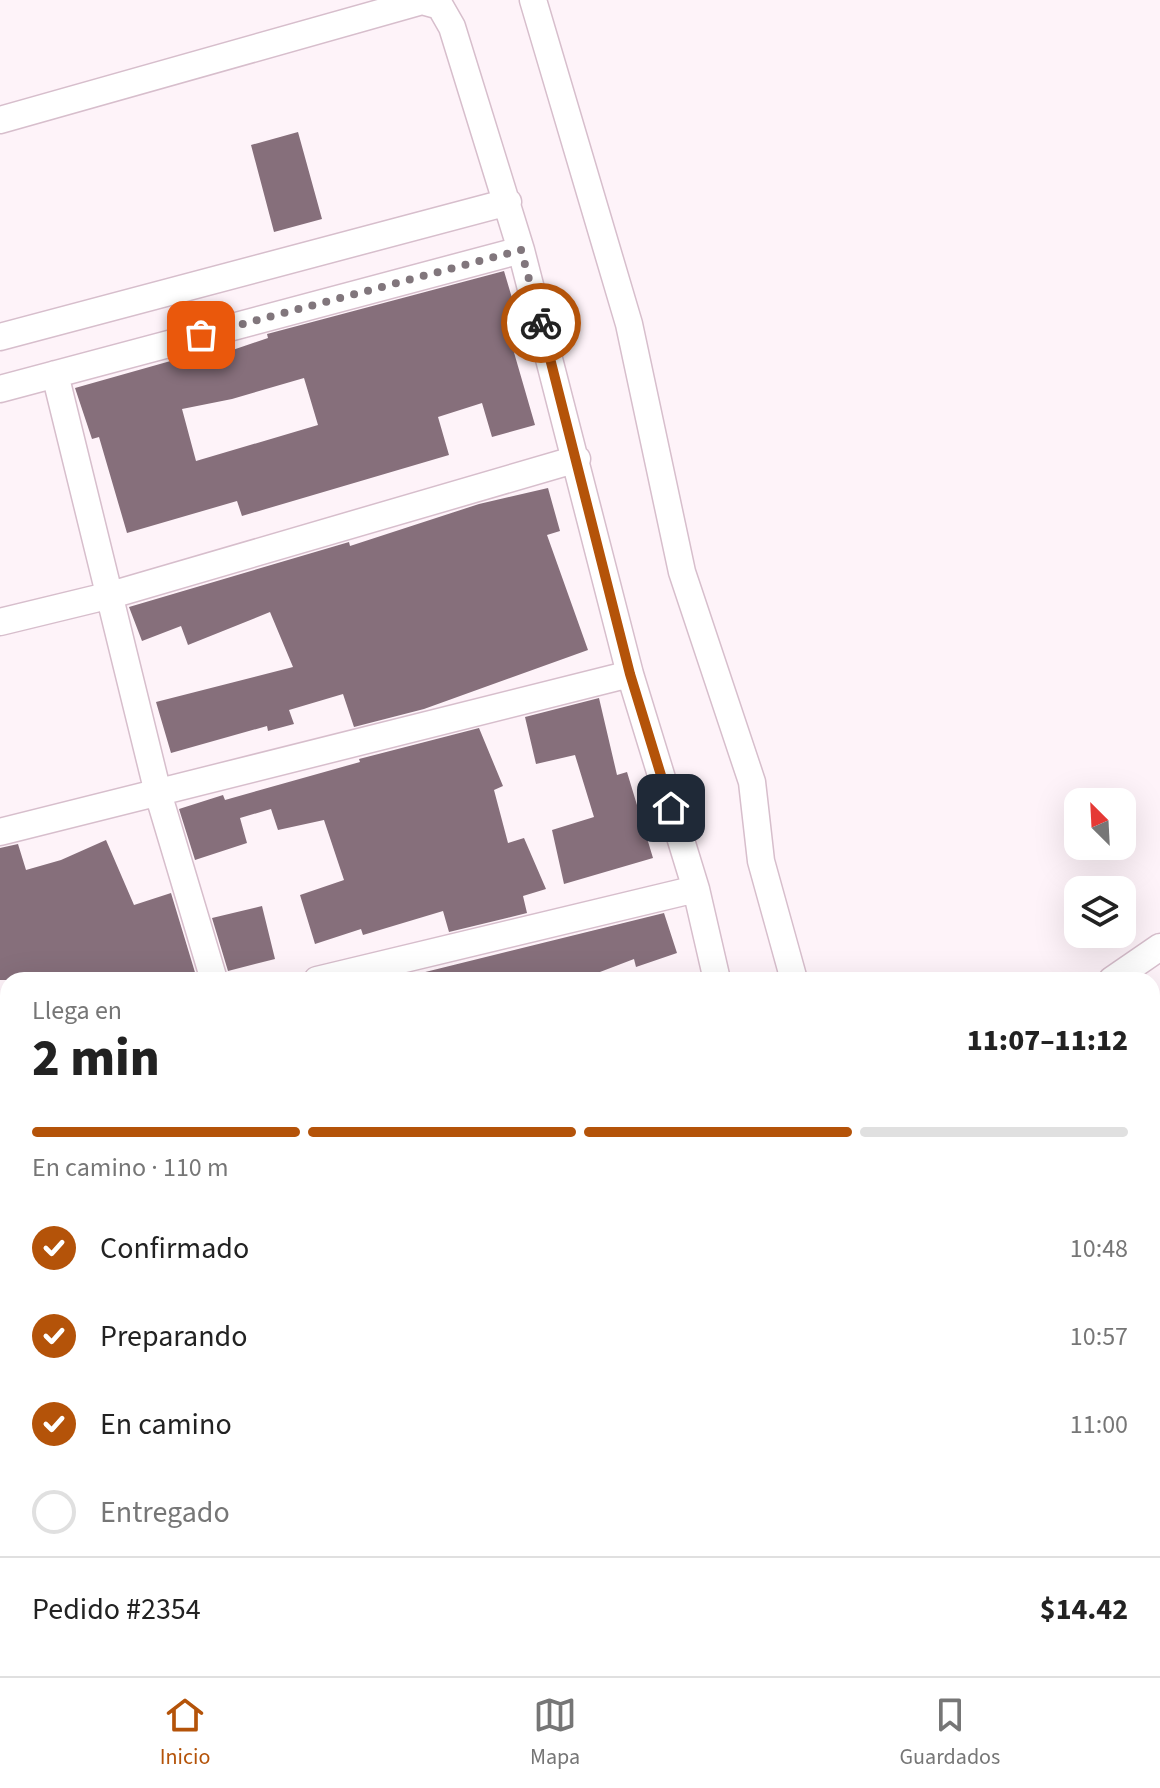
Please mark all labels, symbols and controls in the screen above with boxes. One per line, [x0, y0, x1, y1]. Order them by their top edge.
courier [501, 283, 581, 363]
pin [167, 301, 235, 369]
icon: bike [519, 301, 563, 345]
icon: bag [179, 313, 223, 357]
pin [637, 774, 705, 842]
icon: home [649, 786, 693, 830]
north arrow [1064, 788, 1136, 860]
map controls [1064, 788, 1136, 948]
button: layers [1064, 876, 1136, 948]
text: Llega en [32, 992, 122, 1029]
text: 11:07–11:12 [967, 1019, 1128, 1062]
text: 2 min [32, 1022, 160, 1096]
text: En camino · 110 m [32, 1149, 228, 1186]
icon: check [32, 1226, 76, 1270]
text: Confirmado [100, 1227, 249, 1270]
text: 10:48 [1070, 1230, 1128, 1267]
icon: check [32, 1314, 76, 1358]
text: Preparando [100, 1315, 247, 1358]
text: 10:57 [1070, 1318, 1128, 1355]
icon: check [32, 1402, 76, 1446]
text: En camino [100, 1403, 232, 1446]
text: 11:00 [1070, 1406, 1128, 1443]
text: Entregado [100, 1491, 230, 1534]
text: Pedido #2354 [32, 1588, 201, 1631]
text: $14.42 [1040, 1588, 1128, 1631]
tab: Inicio [160, 1693, 210, 1773]
tab: Mapa [530, 1693, 580, 1773]
tab: Guardados [900, 1693, 1000, 1773]

